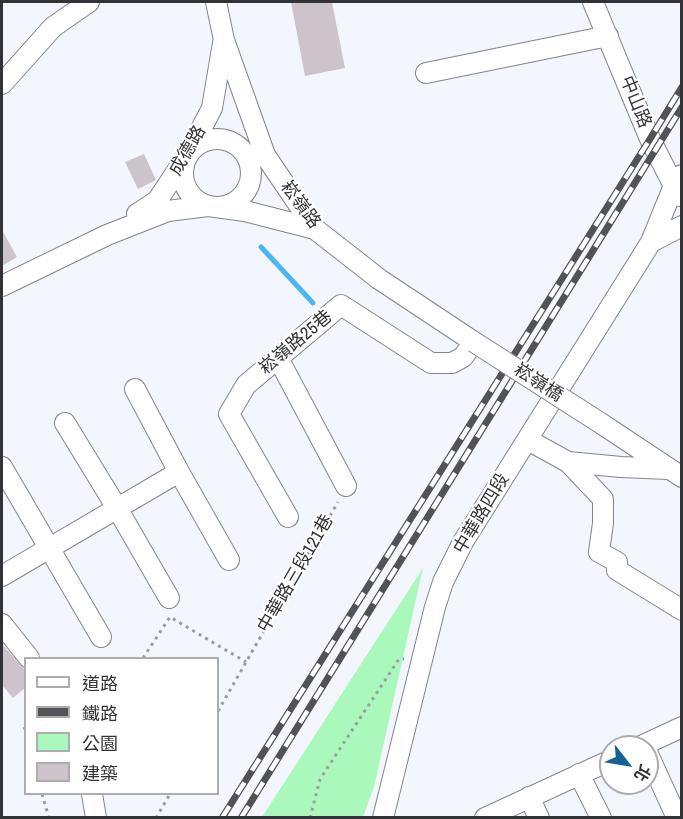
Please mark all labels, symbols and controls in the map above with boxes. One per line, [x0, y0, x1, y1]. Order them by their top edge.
street label: 中山路 [615, 73, 655, 131]
street label: 成德路 [165, 122, 211, 180]
street label: 崧嶺路 [275, 177, 325, 233]
street label: 崧嶺路25巷 [255, 306, 337, 380]
street label: 崧嶺橋 [509, 359, 567, 407]
street label: 中華路四段 [450, 470, 514, 558]
street label: 中華路三段121巷 [253, 511, 339, 637]
legend [24, 657, 219, 795]
text: 道路 [82, 671, 118, 696]
text: 鐵路 [82, 701, 118, 726]
text: 公園 [82, 731, 118, 756]
north arrow [599, 735, 659, 795]
text: 建築 [82, 761, 118, 786]
text: 北 [629, 761, 656, 786]

